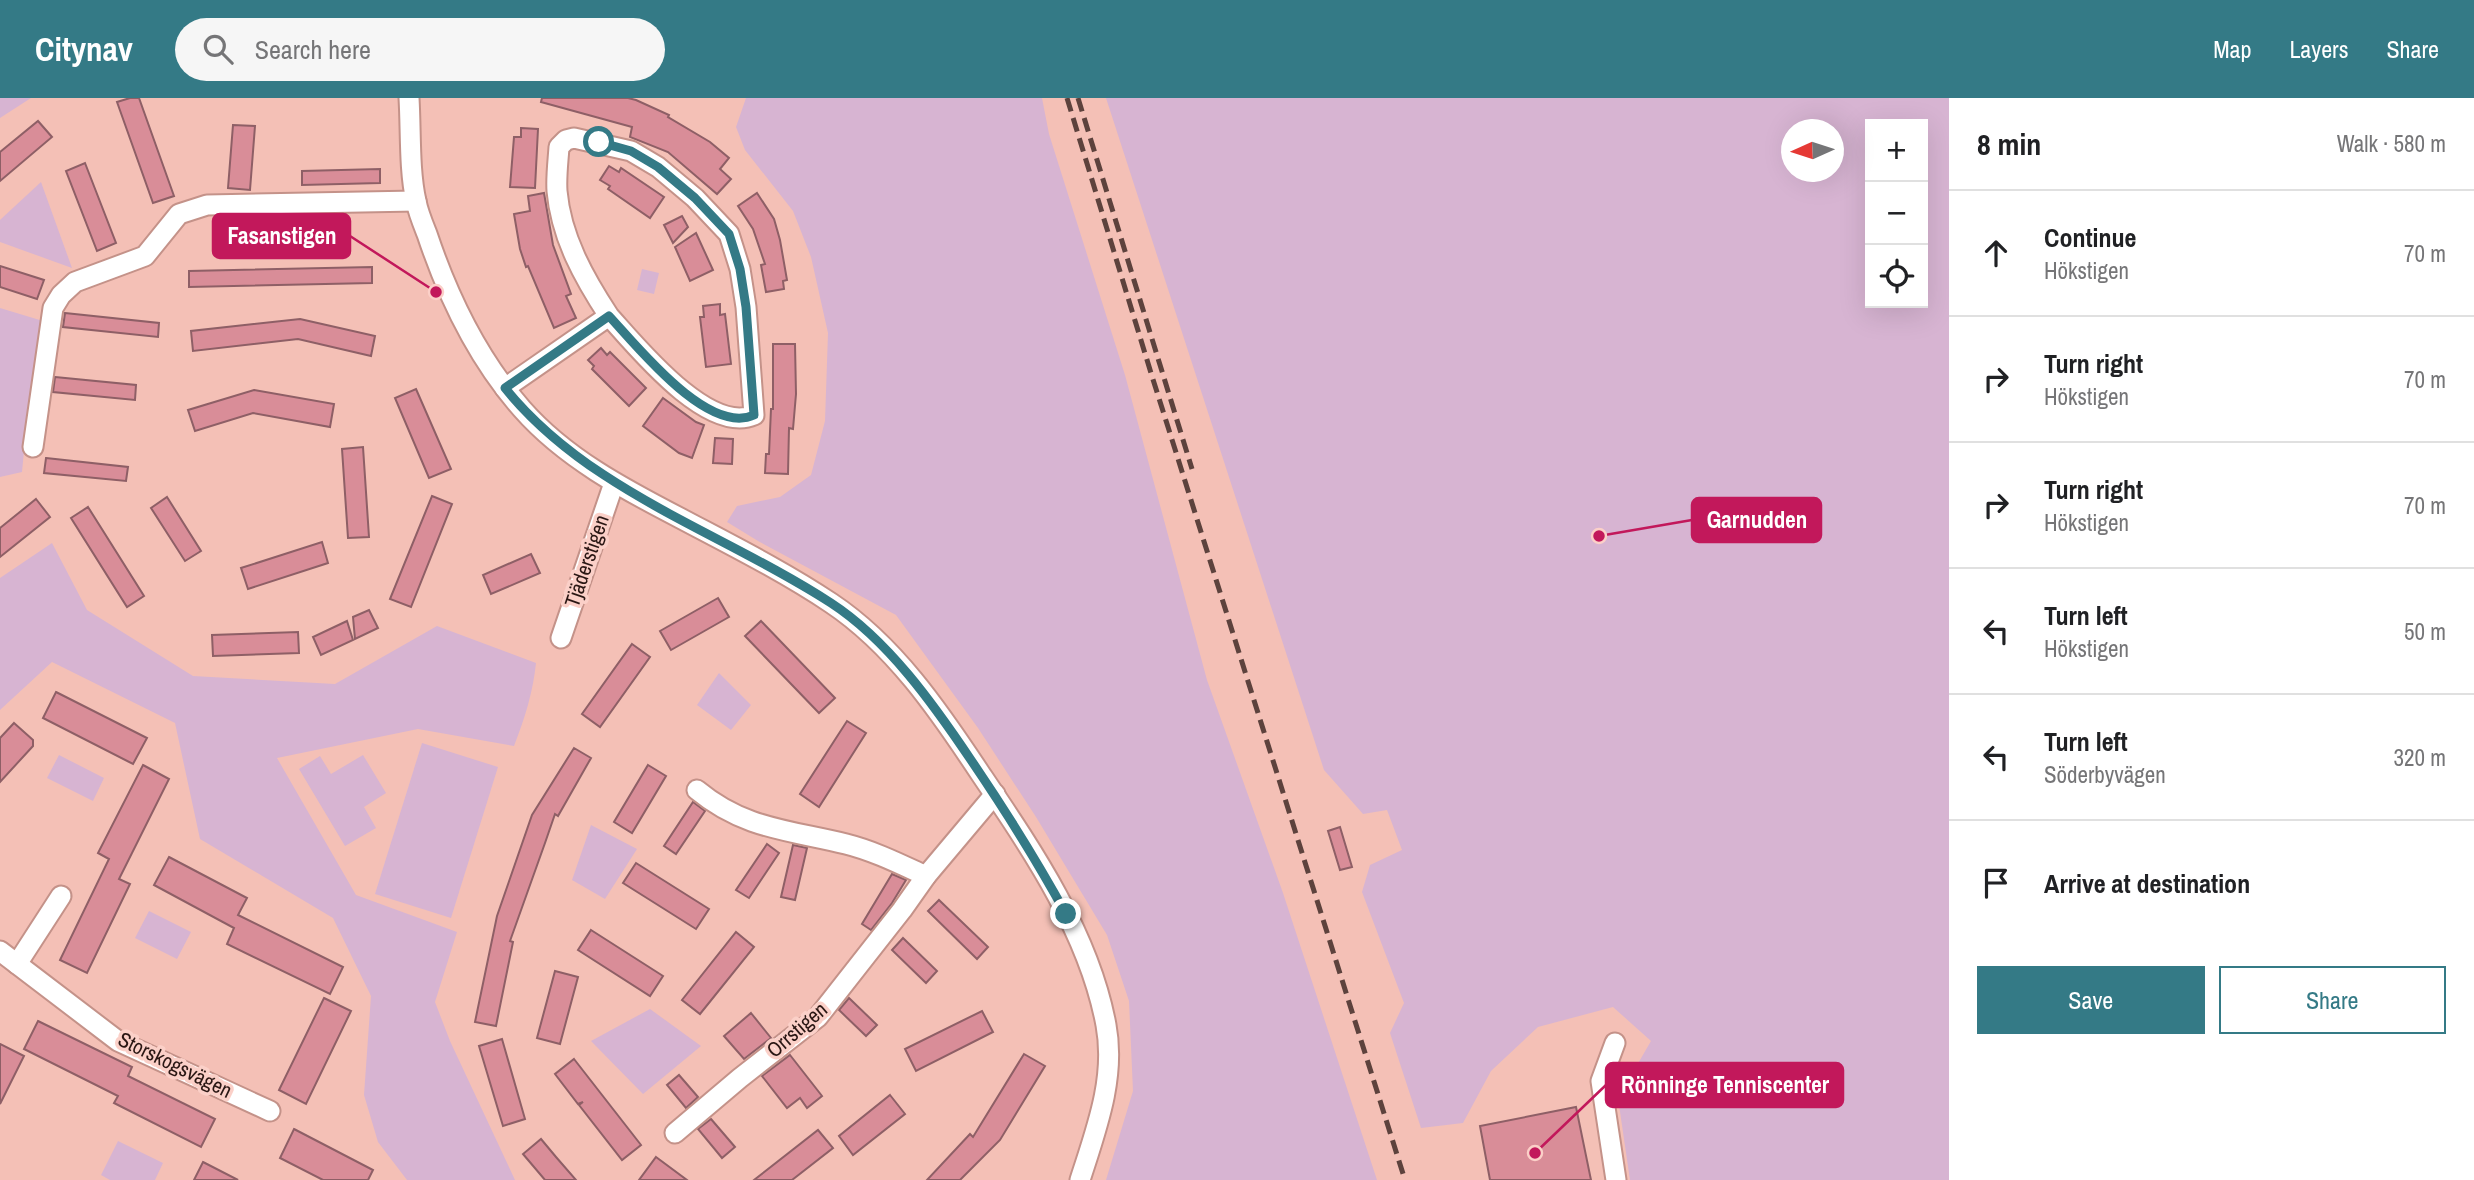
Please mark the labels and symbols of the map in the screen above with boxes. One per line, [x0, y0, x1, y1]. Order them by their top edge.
north arrow [1781, 119, 1844, 182]
route start [583, 126, 614, 157]
callout: Fasanstigen [213, 214, 350, 258]
text: Fasanstigen [227, 220, 337, 251]
callout: Garnudden [1692, 498, 1821, 542]
text: Garnudden [1707, 504, 1807, 535]
street label: Tjäderstigen [557, 511, 616, 611]
route end [1050, 898, 1081, 929]
street label: Orrstigen [760, 995, 833, 1064]
street label: Storskogsvägen [113, 1024, 237, 1105]
callout: Rönninge Tenniscenter [1606, 1063, 1843, 1107]
text: Rönninge Tenniscenter [1621, 1069, 1830, 1100]

